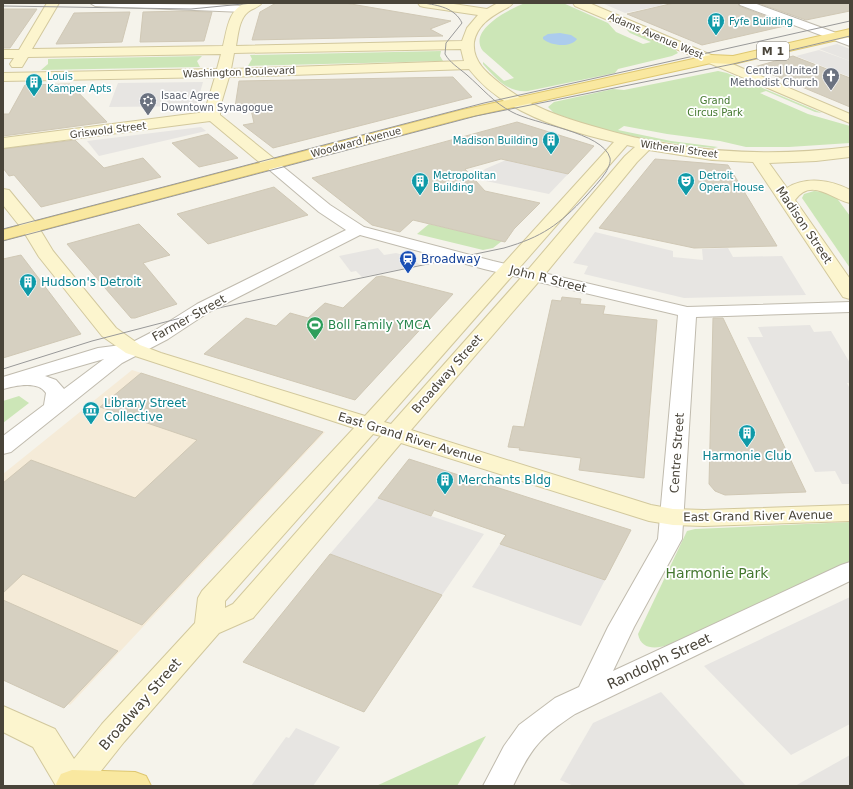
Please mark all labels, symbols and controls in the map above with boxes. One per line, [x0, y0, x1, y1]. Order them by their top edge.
street label: Adams Avenue West [607, 11, 705, 61]
building icon: Fyfe Building [706, 11, 726, 36]
place label: Fyfe Building [729, 16, 793, 27]
road number: M 1 [757, 42, 789, 60]
street label: Washington Boulevard [183, 65, 295, 79]
place label: Central United Methodist Church [730, 65, 818, 88]
church icon: Central United Methodist Church [821, 66, 841, 91]
place label: Louis Kamper Apts [47, 71, 111, 94]
building icon: Louis Kamper Apts [24, 72, 44, 97]
place label: Isaac Agree Downtown Synagogue [161, 90, 273, 113]
synagogue icon: Isaac Agree Downtown Synagogue [138, 91, 158, 116]
park label: Grand Circus Park [687, 95, 743, 118]
street label: Griswold Street [69, 120, 147, 140]
street label: Woodward Avenue [310, 125, 402, 159]
building icon: Madison Building [541, 130, 561, 155]
place label: Madison Building [453, 135, 538, 146]
street label: Witherell Street [640, 138, 718, 160]
place label: Metropolitan Building [433, 170, 496, 193]
place label: Detroit Opera House [699, 170, 764, 193]
building icon: Metropolitan Building [410, 171, 430, 196]
theatre icon: Detroit Opera House [676, 171, 696, 196]
street label: Madison Street [773, 184, 835, 267]
station icon: Broadway [398, 249, 418, 274]
place label: Broadway [421, 252, 480, 266]
street label: John R Street [507, 262, 588, 295]
building icon: Hudson's Detroit [18, 272, 38, 297]
place label: Hudson's Detroit [41, 275, 141, 289]
street label: Farmer Street [150, 292, 229, 344]
sports icon: Boll Family YMCA [305, 315, 325, 340]
place label: Boll Family YMCA [328, 318, 432, 332]
street label: Broadway Street [409, 332, 485, 416]
place label: Library Street Collective [104, 396, 187, 424]
museum icon: Library Street Collective [81, 400, 101, 425]
street label: East Grand River Avenue [336, 409, 484, 467]
street label: Centre Street [667, 412, 687, 494]
building icon: Harmonie Club [737, 423, 757, 448]
place label: Harmonie Club [702, 449, 792, 463]
building icon: Merchants Bldg [435, 470, 455, 495]
place label: Merchants Bldg [458, 473, 551, 487]
street label: East Grand River Avenue [683, 508, 833, 524]
park label: Harmonie Park [666, 565, 769, 581]
street label: Randolph Street [604, 630, 714, 692]
street label: Broadway Street [96, 654, 185, 753]

